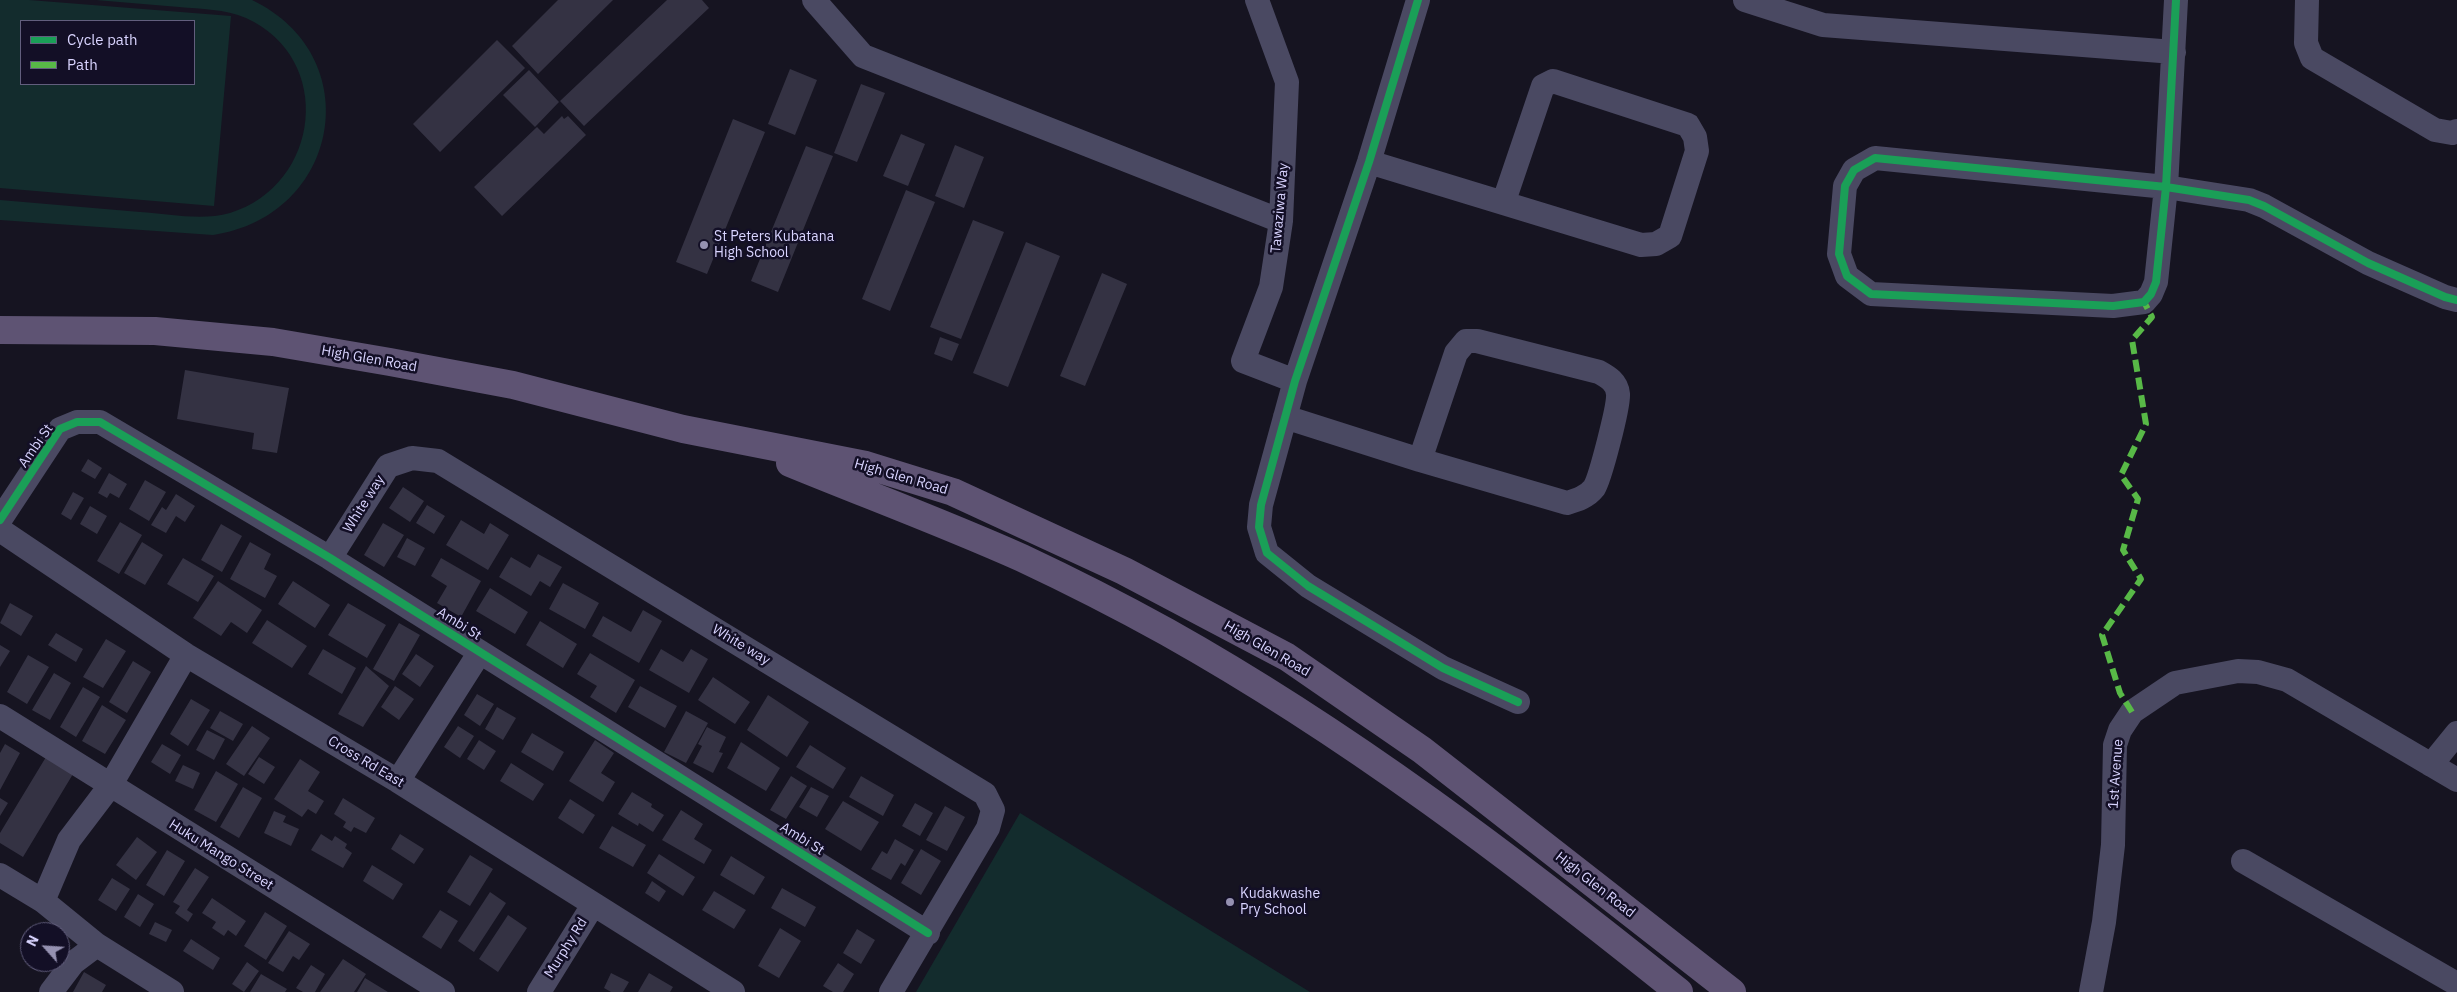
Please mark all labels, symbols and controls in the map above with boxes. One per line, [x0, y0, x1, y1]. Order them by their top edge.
legend [20, 20, 195, 85]
text: Cycle path [67, 30, 138, 49]
text: Path [67, 55, 98, 74]
street label: Tawaziwa Way [1268, 162, 1292, 254]
place label: St Peters Kubatana High School [714, 229, 834, 262]
marker: St Peters Kubatana High School [698, 239, 710, 251]
street label: High Glen Road [320, 342, 418, 376]
street label: Ambi St [15, 421, 57, 471]
street label: High Glen Road [852, 456, 950, 498]
street label: White way [340, 472, 388, 536]
street label: Ambi St [434, 604, 484, 644]
street label: High Glen Road [1221, 618, 1313, 680]
street label: White way [709, 621, 773, 669]
street label: Cross Rd East [325, 733, 407, 791]
street label: 1st Avenue [2105, 738, 2127, 810]
street label: Huku Mango Street [166, 816, 276, 894]
street label: Ambi St [777, 819, 827, 859]
street label: High Glen Road [1552, 849, 1638, 921]
place label: Kudakwashe Pry School [1240, 886, 1320, 919]
marker: Kudakwashe Pry School [1224, 896, 1236, 908]
street label: Murphy Rd [541, 915, 591, 981]
north arrow [20, 922, 70, 972]
text: N [22, 932, 43, 949]

